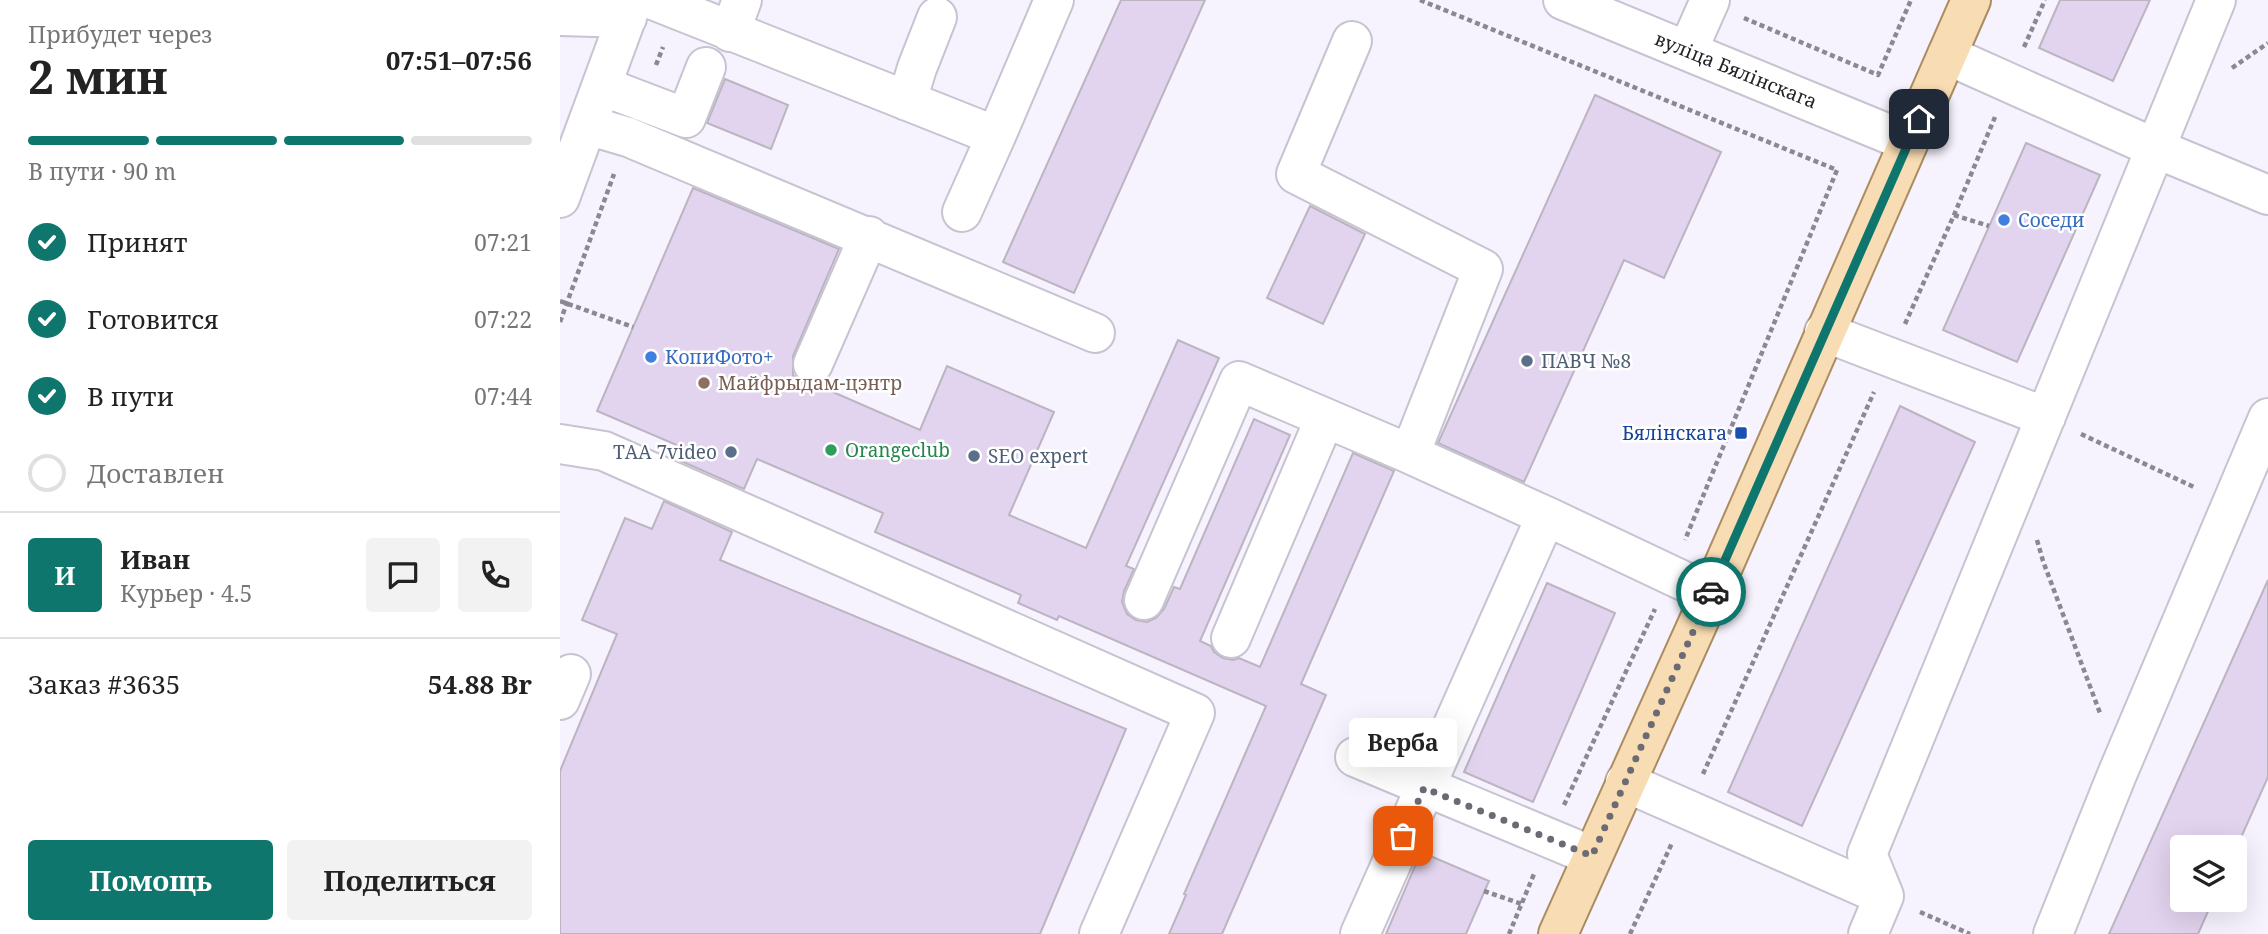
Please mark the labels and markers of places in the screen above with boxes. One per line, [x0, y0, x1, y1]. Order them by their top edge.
pin [1889, 89, 1949, 149]
place label: Соседи [2018, 207, 2085, 233]
marker: Соседи [1996, 212, 2012, 228]
place label: КопиФото+ [665, 344, 774, 370]
place label: ПАВЧ №8 [1541, 348, 1631, 374]
marker: КопиФото+ [643, 349, 659, 365]
marker: ПАВЧ №8 [1519, 353, 1535, 369]
place label: Майфрыдам-цэнтр [718, 370, 902, 396]
marker: Майфрыдам-цэнтр [696, 375, 712, 391]
place label: Бялінскага [1622, 420, 1727, 446]
marker: Бялінскага [1733, 425, 1749, 441]
place label: Orangeclub [845, 437, 950, 463]
place label: ТАА 7video [613, 439, 717, 465]
marker: Orangeclub [823, 442, 839, 458]
place label: SEO expert [988, 443, 1088, 469]
marker: ТАА 7video [723, 444, 739, 460]
marker: SEO expert [966, 448, 982, 464]
callout: Верба [1349, 717, 1457, 766]
pin [1373, 806, 1433, 866]

